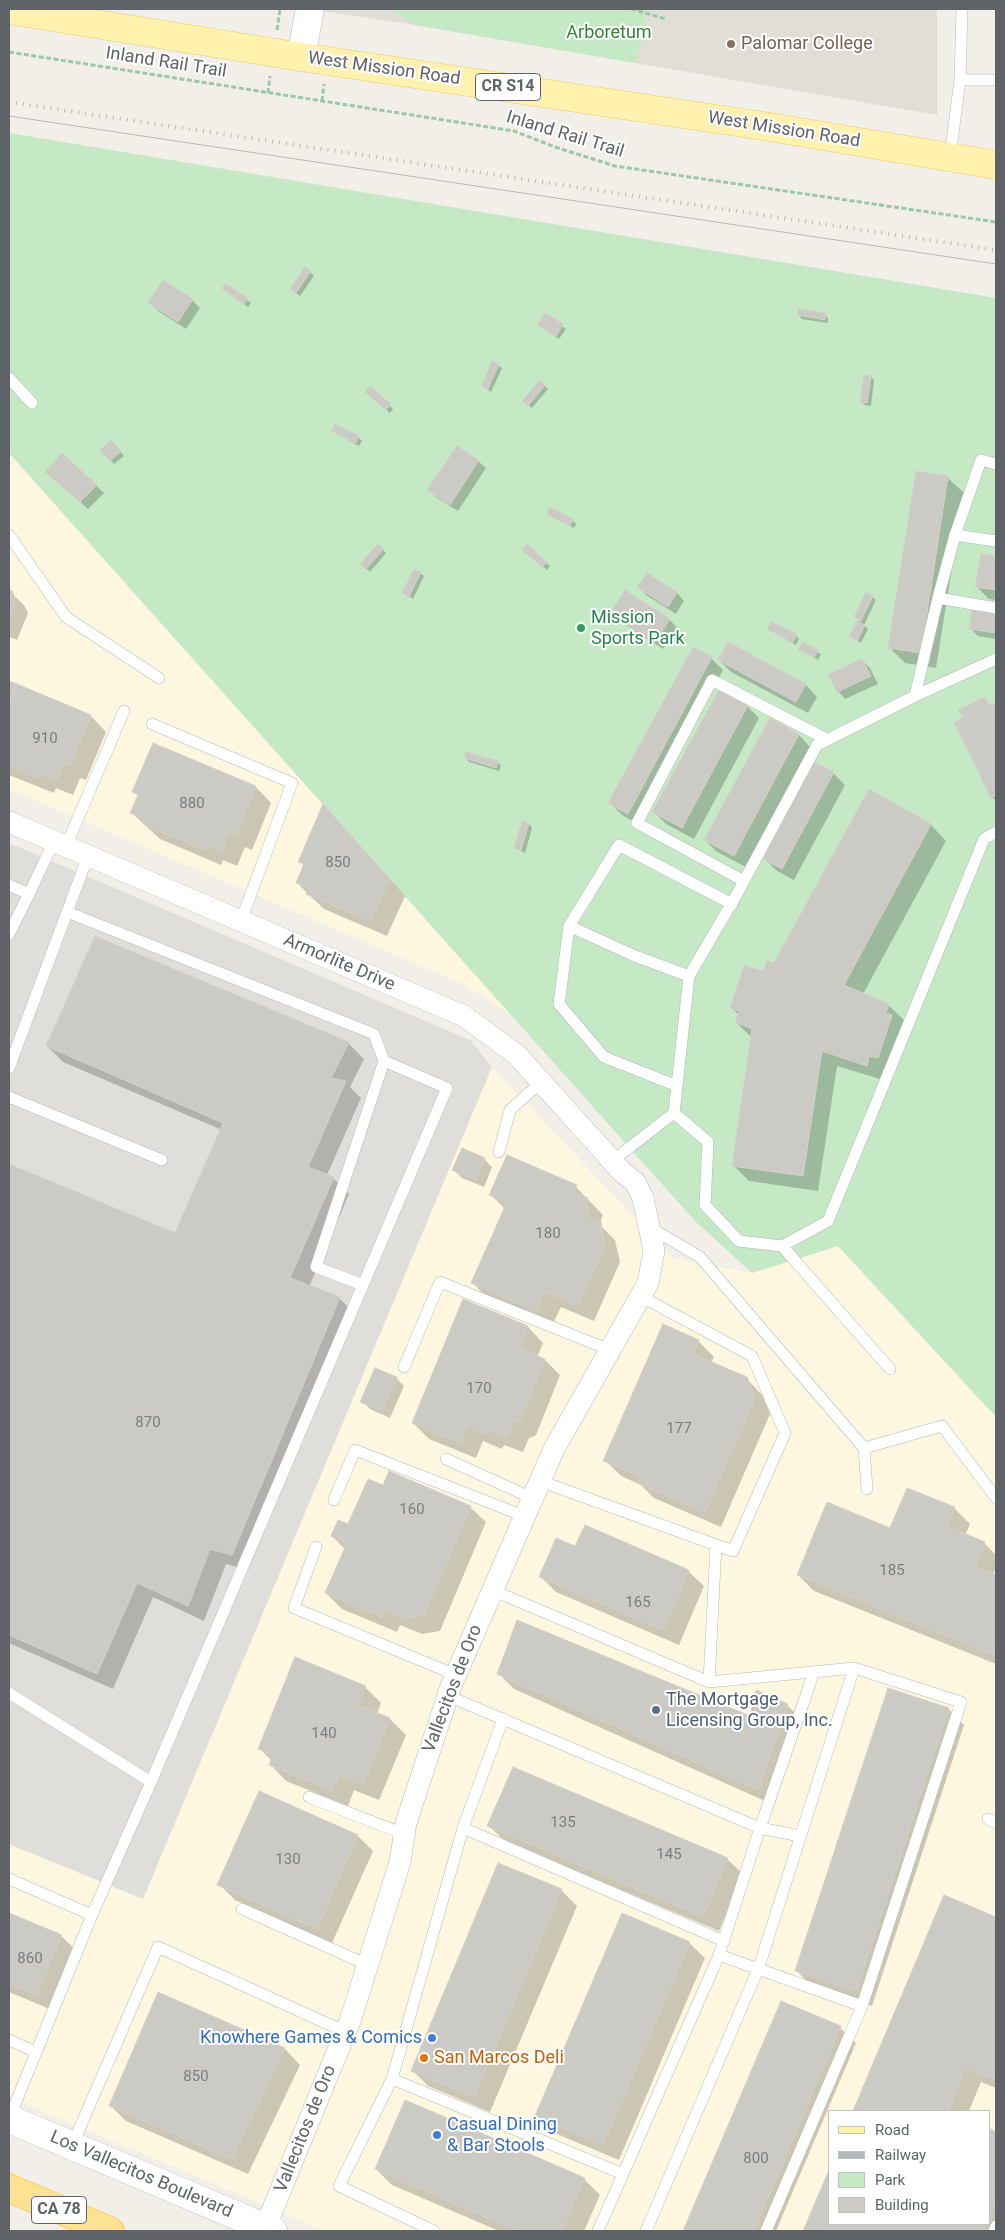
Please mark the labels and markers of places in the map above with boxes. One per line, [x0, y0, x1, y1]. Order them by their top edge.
place label: Palomar College [741, 33, 873, 55]
marker: Palomar College [725, 38, 737, 50]
place label: Mission Sports Park [591, 607, 685, 650]
marker: Mission Sports Park [575, 622, 587, 634]
place label: The Mortgage Licensing Group, Inc. [666, 1689, 833, 1732]
marker: The Mortgage Licensing Group, Inc. [650, 1704, 662, 1716]
place label: Knowhere Games & Comics [200, 2027, 422, 2049]
marker: Knowhere Games & Comics [426, 2032, 438, 2044]
place label: San Marcos Deli [434, 2047, 564, 2069]
marker: San Marcos Deli [418, 2052, 430, 2064]
place label: Casual Dining & Bar Stools [447, 2114, 557, 2156]
marker: Casual Dining & Bar Stools [431, 2129, 443, 2141]

